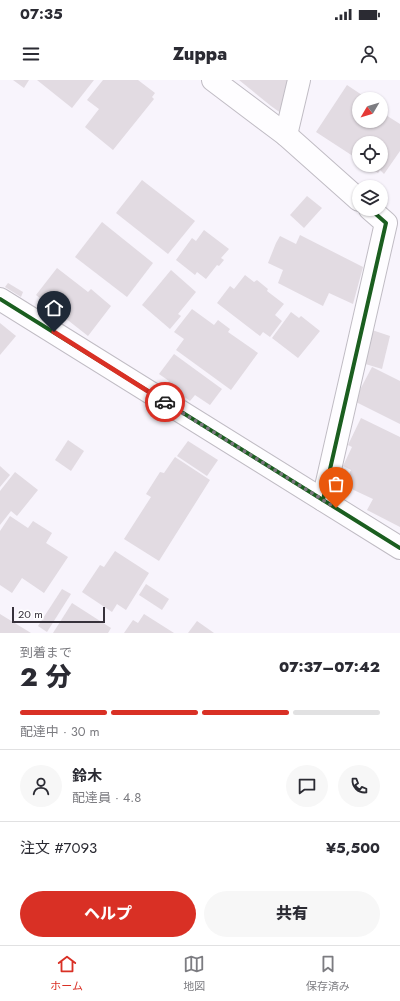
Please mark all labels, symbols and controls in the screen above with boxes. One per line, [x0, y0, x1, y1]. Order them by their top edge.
text: 07:35 [20, 3, 63, 25]
text: Zuppa [173, 41, 227, 67]
icon: menu [20, 43, 42, 65]
icon: person [358, 43, 380, 65]
north arrow [352, 92, 388, 128]
map controls [352, 92, 388, 216]
button: locate [352, 136, 388, 172]
button: layers [352, 180, 388, 216]
pin [37, 291, 71, 332]
icon: home [43, 297, 65, 319]
courier [145, 382, 185, 422]
icon: car [154, 391, 176, 413]
pin [319, 467, 353, 508]
icon: bag [325, 473, 347, 495]
scale bar [12, 605, 105, 624]
text: 20 m [18, 606, 43, 622]
text: 到着まで [20, 643, 72, 662]
text: 07:37–07:42 [279, 656, 380, 678]
text: 2 分 [20, 658, 72, 696]
text: 配達中 · 30 m [20, 722, 100, 741]
button: person [20, 765, 62, 807]
text: 鈴木 [72, 765, 102, 787]
button: chat [286, 765, 328, 807]
button: phone [338, 765, 380, 807]
text: 配達員 · 4.8 [72, 788, 141, 807]
text: 注文 #7093 [20, 837, 97, 859]
text: ¥5,500 [326, 837, 380, 859]
button: ヘルプ [20, 891, 196, 937]
button: 共有 [204, 891, 380, 937]
tab: ホーム [50, 953, 83, 994]
tab: 地図 [183, 953, 205, 994]
tab: 保存済み [306, 953, 350, 994]

